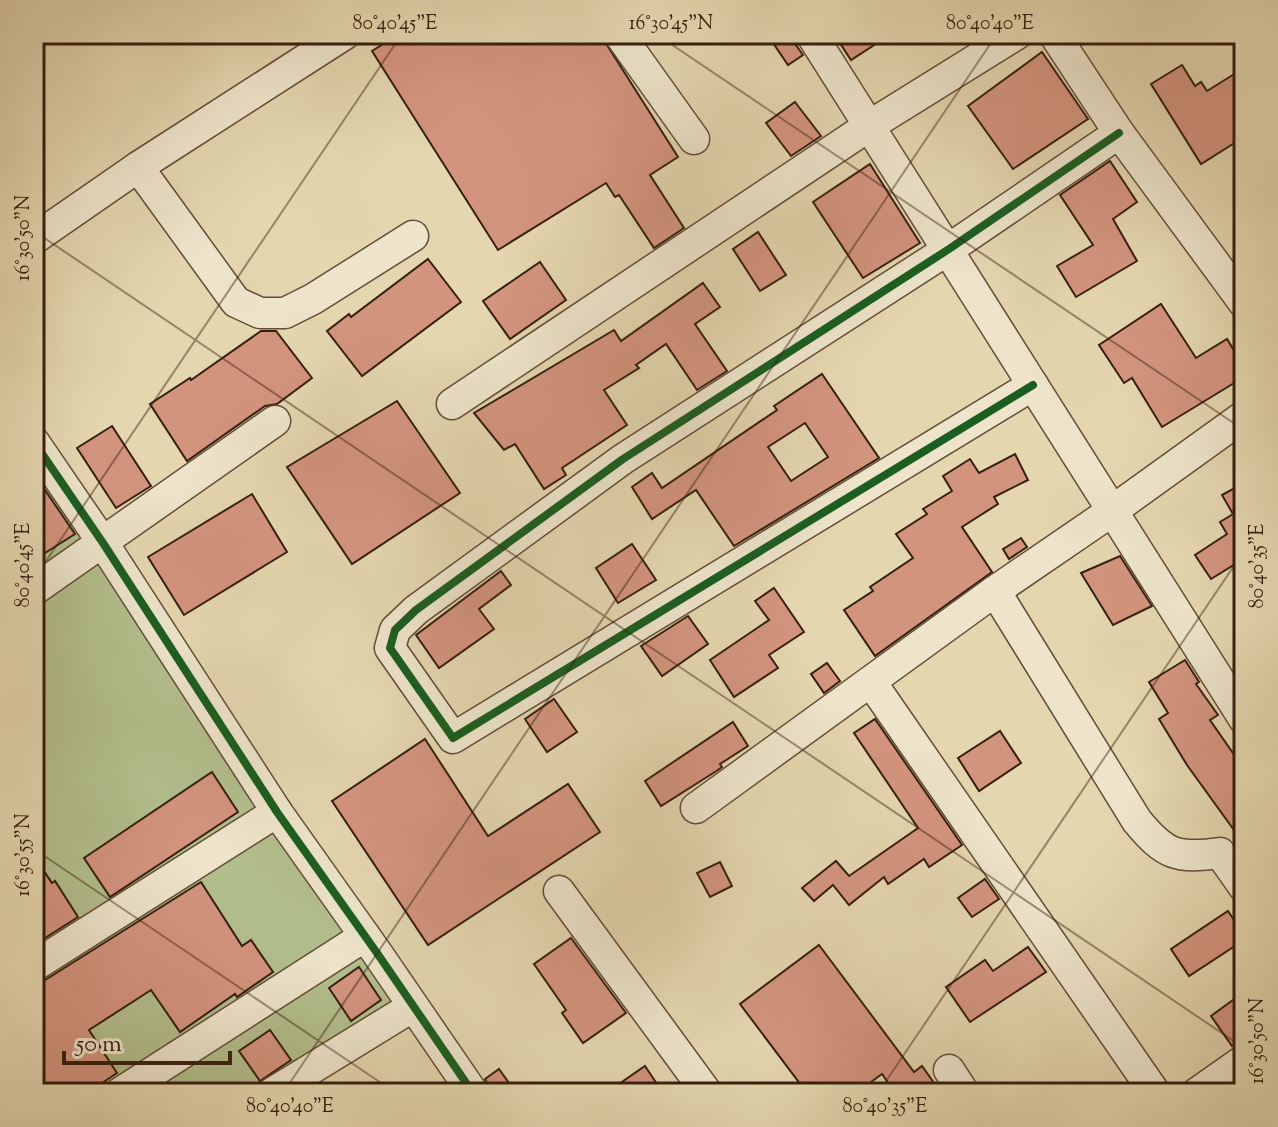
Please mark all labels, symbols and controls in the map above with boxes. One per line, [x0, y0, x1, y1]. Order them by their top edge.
text: 80°40'45"E [353, 10, 437, 39]
text: 16°30'45"N [629, 10, 713, 39]
text: 80°40'40"E [946, 10, 1034, 39]
text: 16°30'50"N [10, 195, 39, 281]
text: 80°40'45"E [10, 523, 39, 607]
text: 80°40'35"E [1244, 524, 1273, 608]
text: 16°30'55"N [10, 813, 39, 897]
text: 16°30'50"N [1244, 998, 1273, 1084]
scale bar [64, 1015, 230, 1065]
text: 50 m [74, 1028, 122, 1062]
text: 80°40'40"E [246, 1093, 334, 1122]
text: 80°40'35"E [843, 1093, 927, 1122]

